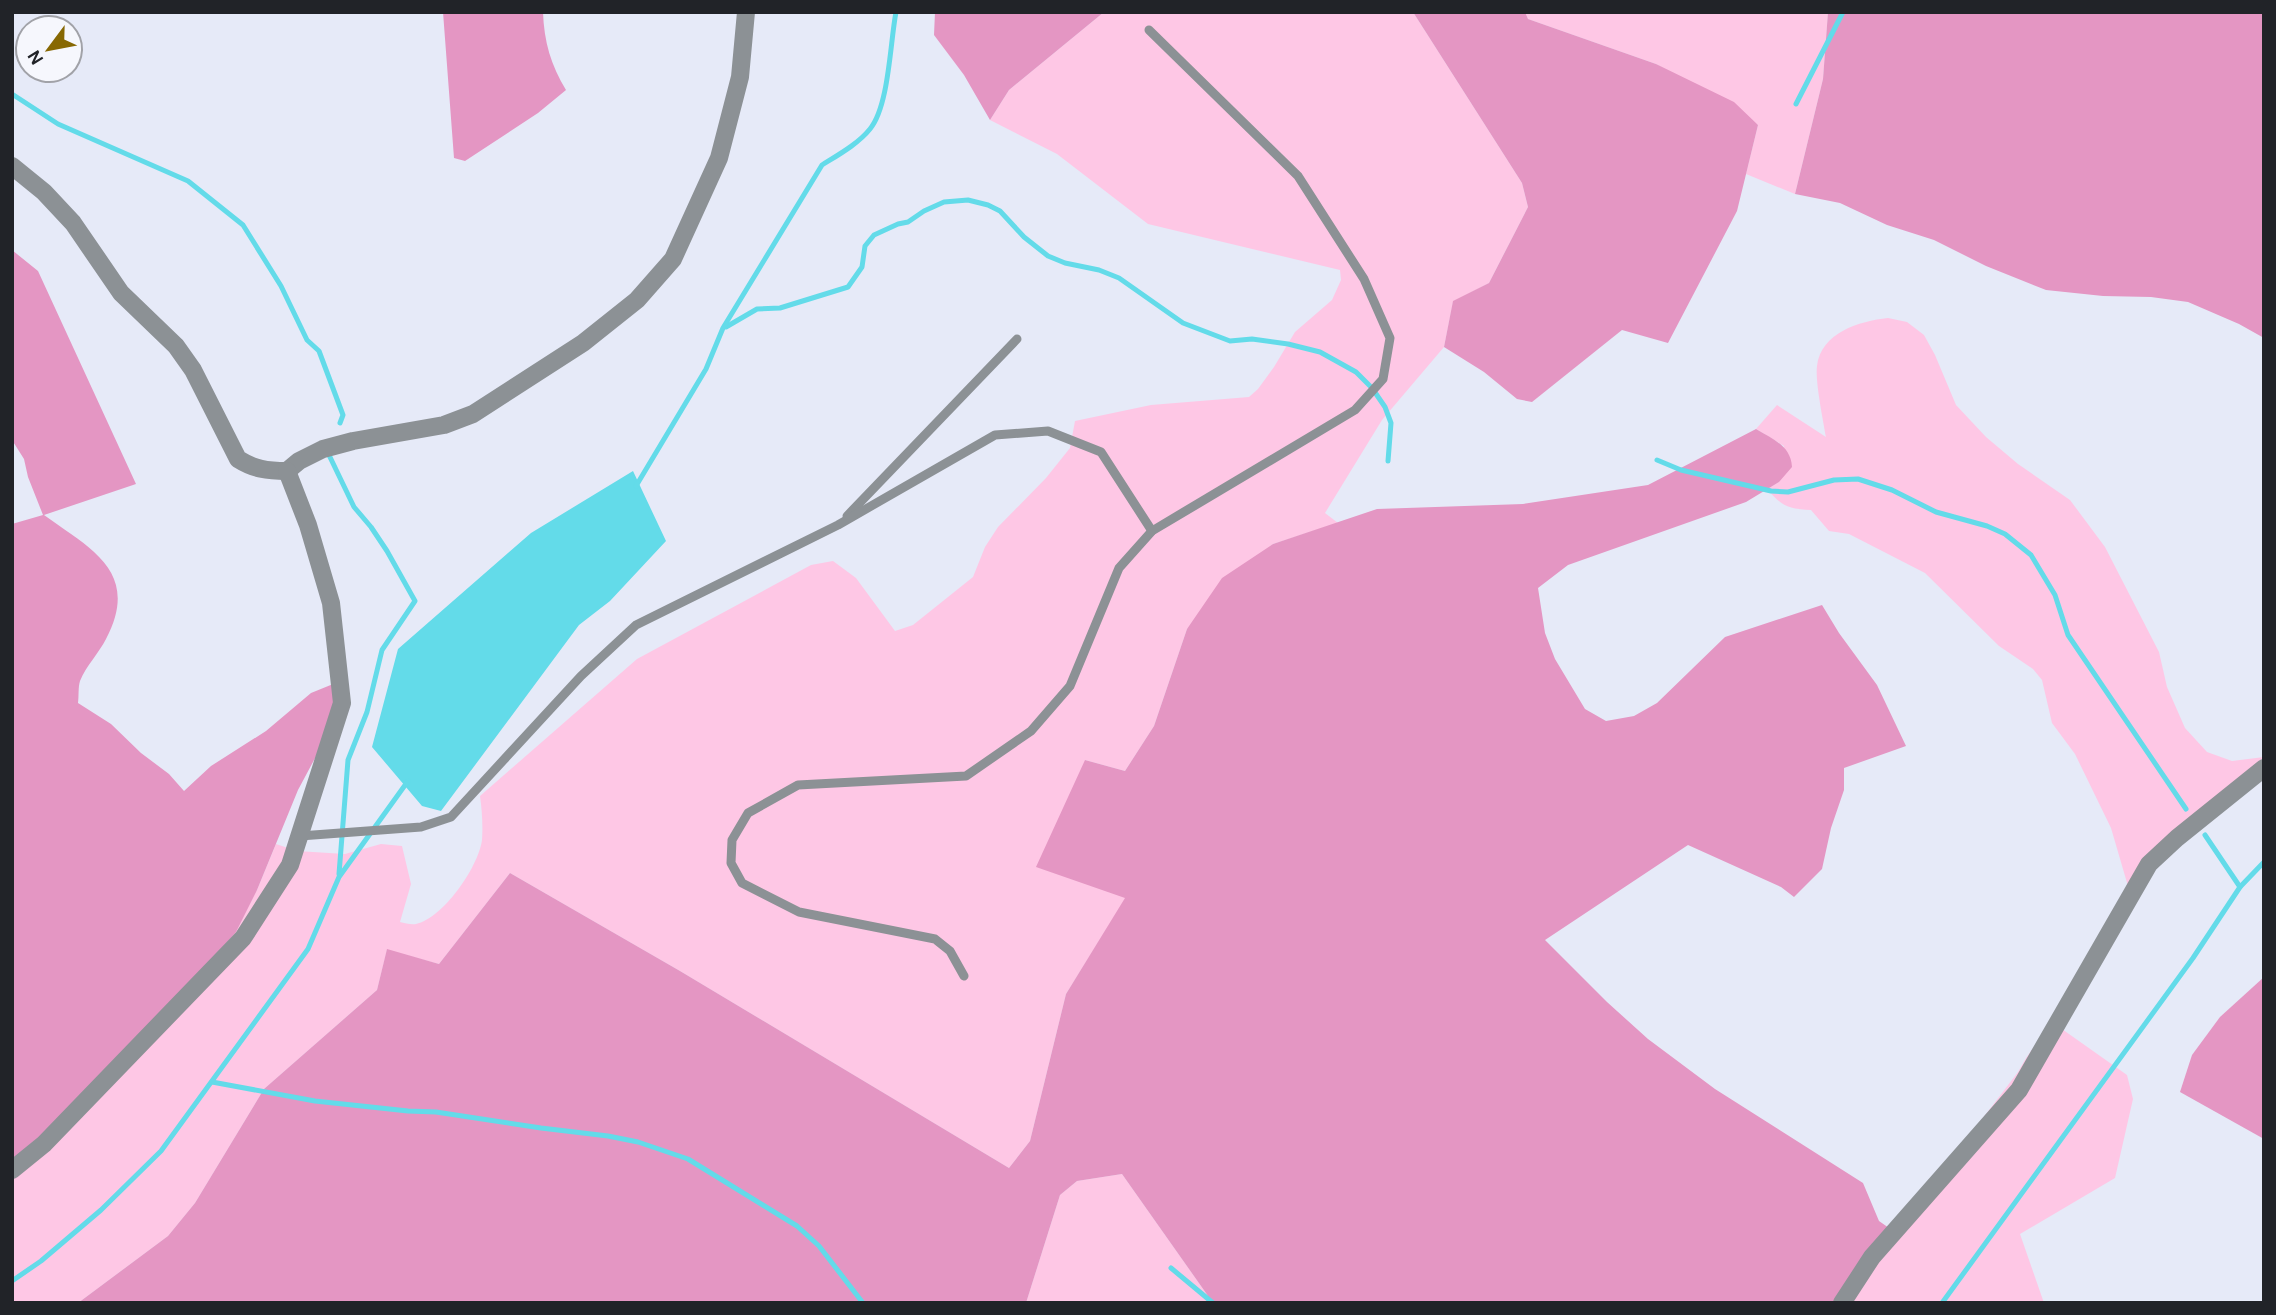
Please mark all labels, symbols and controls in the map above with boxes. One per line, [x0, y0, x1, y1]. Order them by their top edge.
north arrow [14, 14, 84, 84]
text: N [22, 46, 48, 69]

